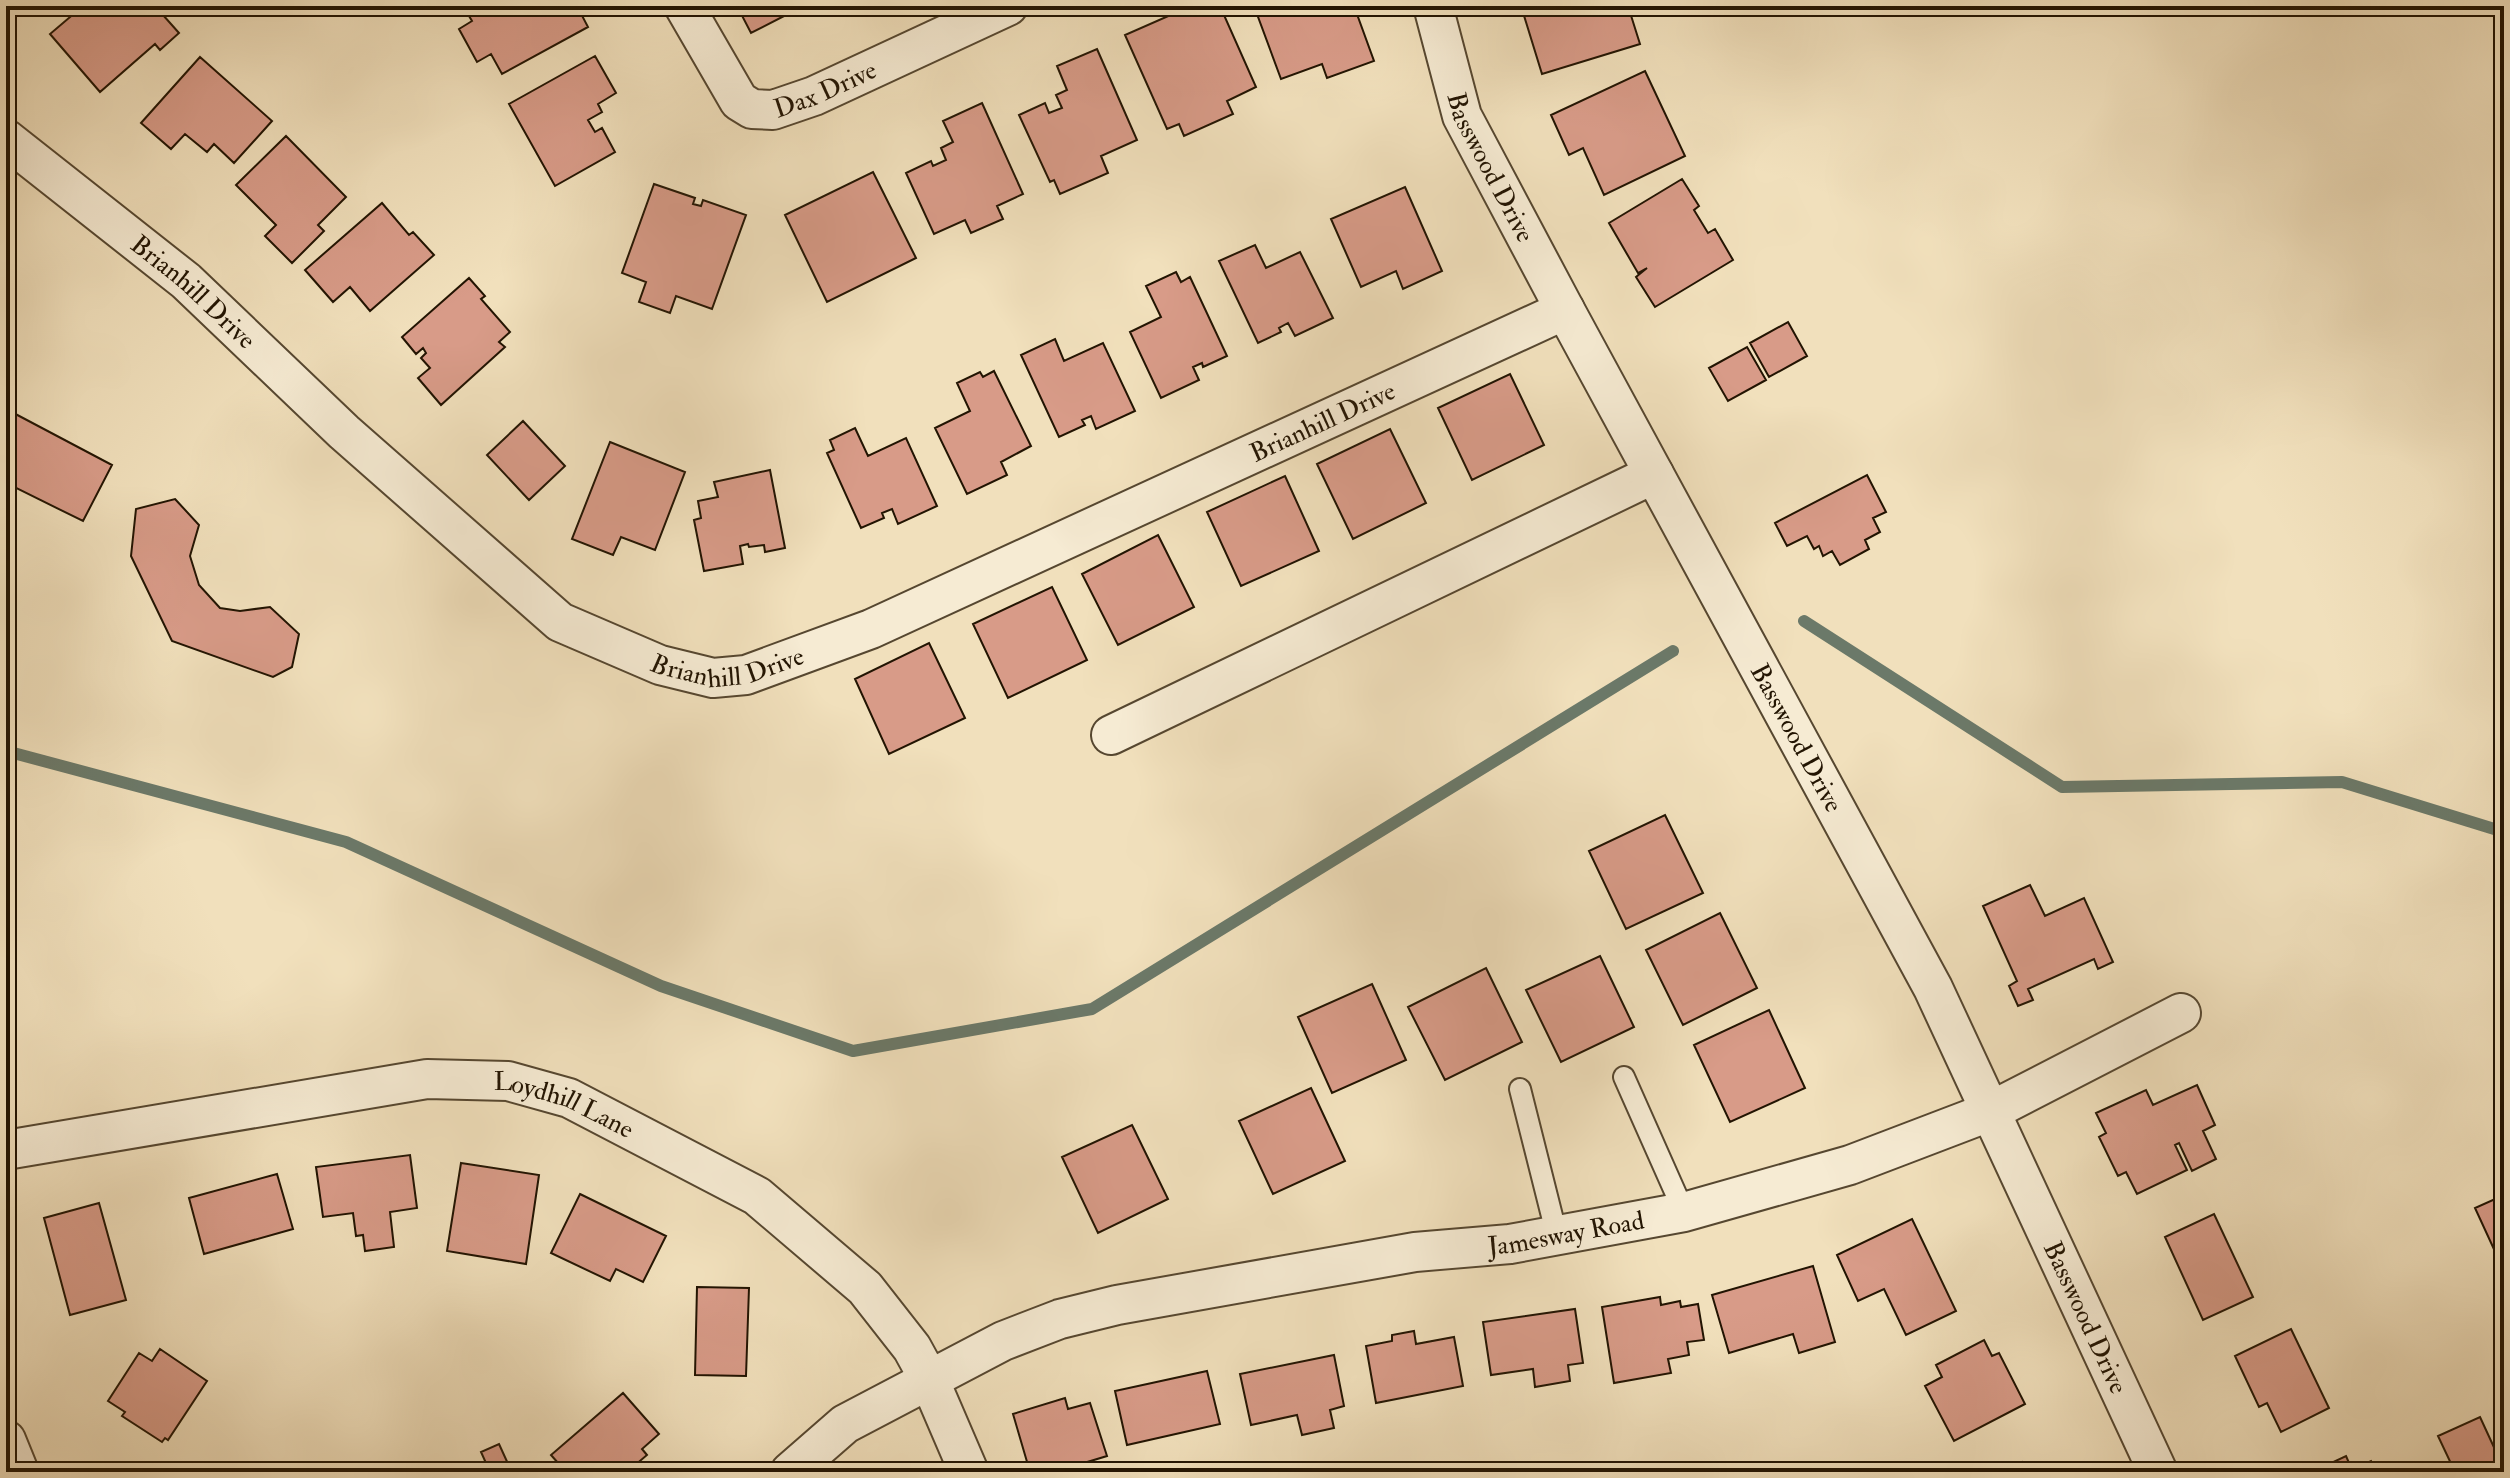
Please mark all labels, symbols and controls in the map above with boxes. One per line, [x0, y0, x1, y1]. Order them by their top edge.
street label: Dax Drive [770, 54, 882, 126]
street label: Basswood Drive [1439, 89, 1541, 248]
street label: Brianhill Drive [124, 229, 262, 356]
street label: Brianhill Drive [1245, 375, 1401, 470]
street label: Brianhill Drive [645, 640, 809, 695]
street label: Basswood Drive [1743, 658, 1850, 818]
street label: Loydhill Lane [493, 1066, 639, 1146]
street label: Jamesway Road [1485, 1205, 1647, 1263]
street label: Basswood Drive [2036, 1236, 2134, 1399]

